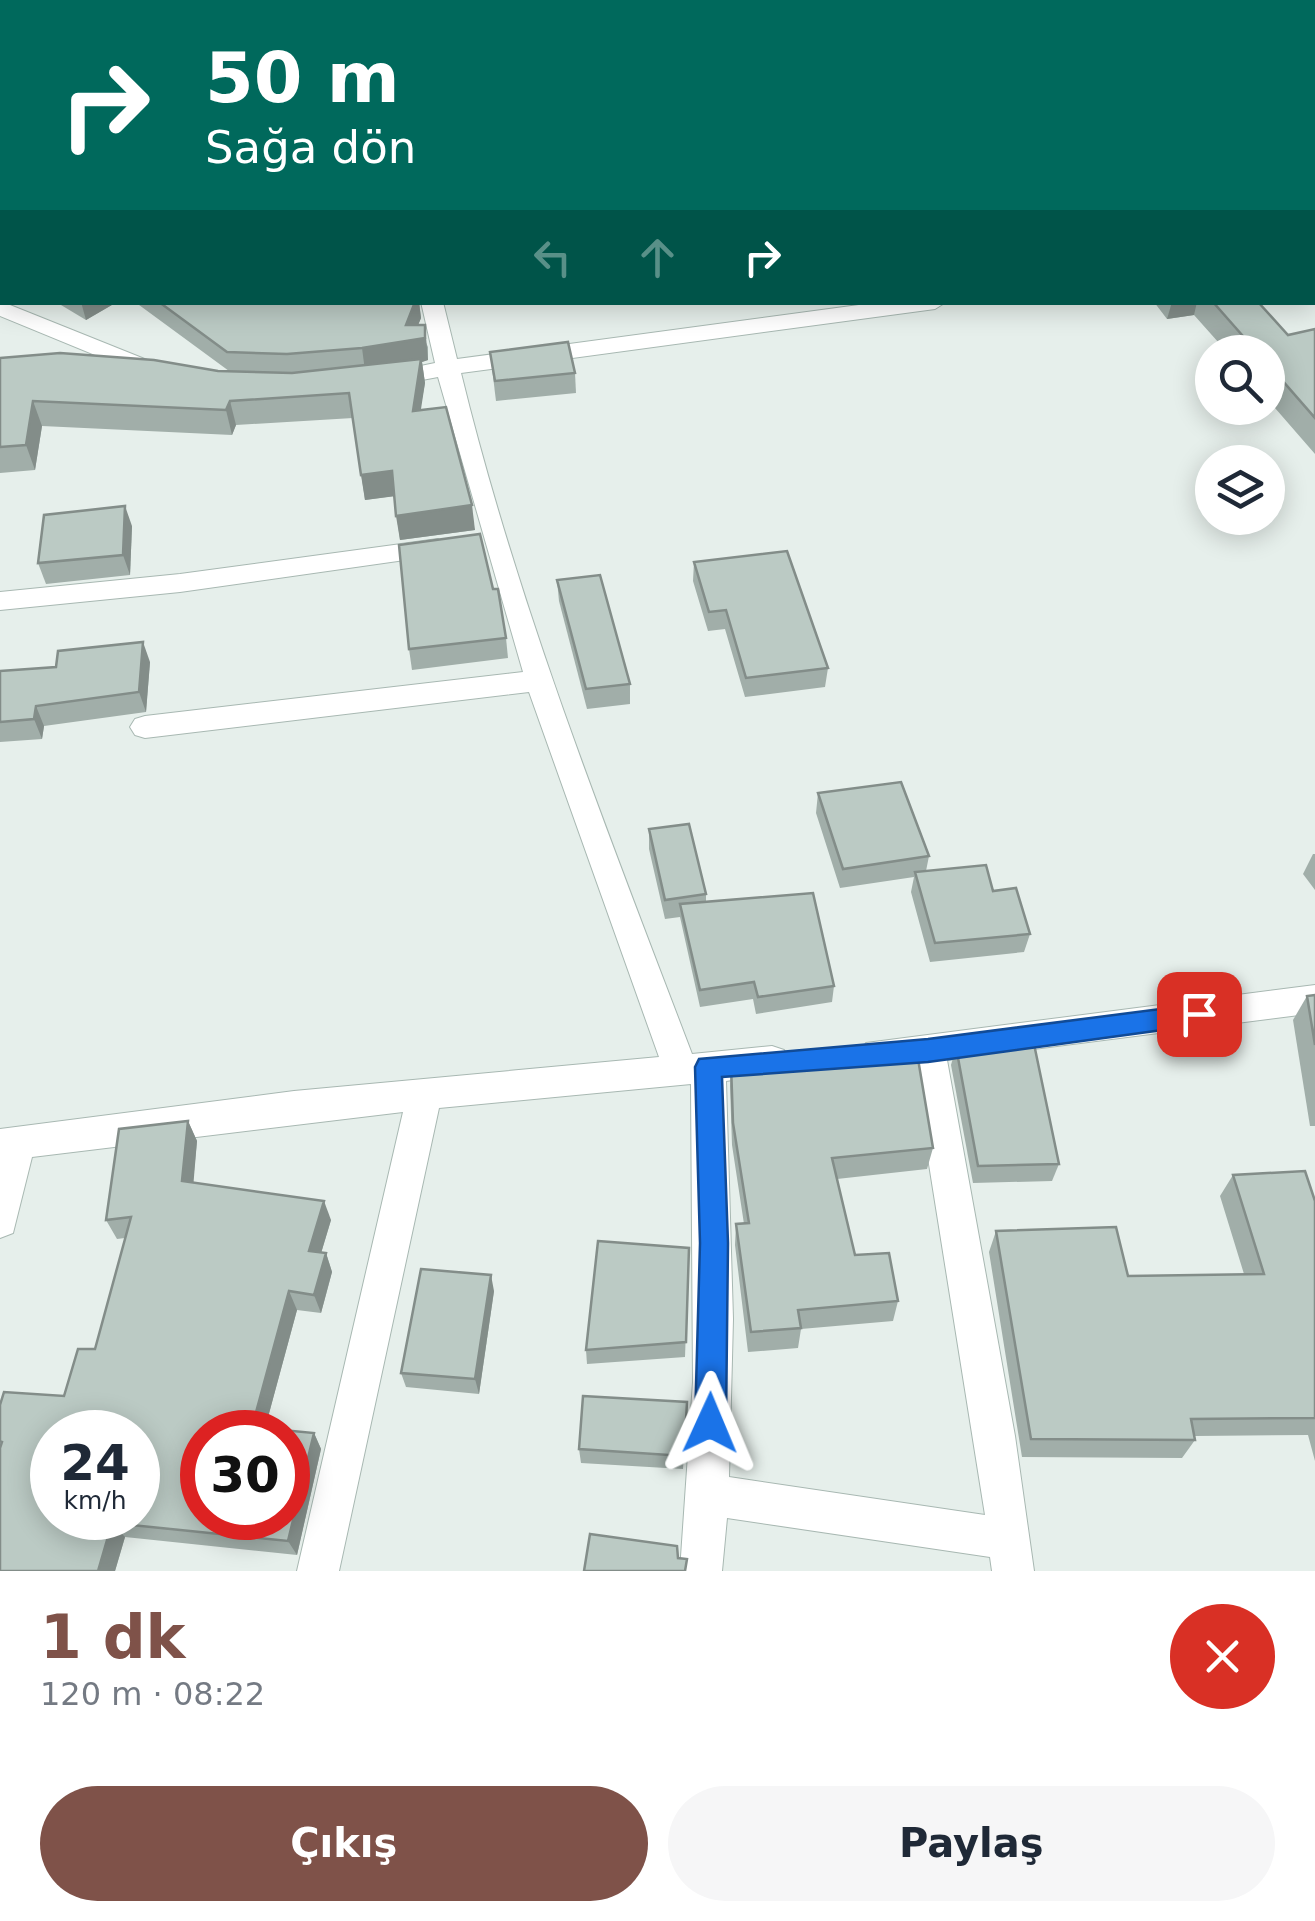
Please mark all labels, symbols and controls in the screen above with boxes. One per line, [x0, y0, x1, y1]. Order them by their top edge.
text: 50 m [205, 37, 400, 119]
icon: right [40, 40, 170, 170]
text: Sağa dön [205, 121, 416, 174]
icon: left [525, 230, 580, 285]
icon: ahead [630, 230, 685, 285]
icon: right [735, 230, 790, 285]
map controls [1195, 335, 1285, 535]
button: search [1195, 335, 1285, 425]
button: layers [1195, 445, 1285, 535]
pin [1157, 972, 1242, 1057]
icon: arrive [1172, 987, 1227, 1042]
position arrow [658, 1371, 762, 1475]
speed limit sign: 30 [180, 1410, 310, 1540]
text: 24 [60, 1434, 130, 1492]
text: km/h [63, 1486, 127, 1515]
text: 1 dk [40, 1602, 186, 1672]
button: close [1170, 1604, 1275, 1709]
text: 120 m · 08:22 [40, 1675, 265, 1713]
button: Çıkış [40, 1786, 648, 1901]
button: Paylaş [668, 1786, 1275, 1901]

